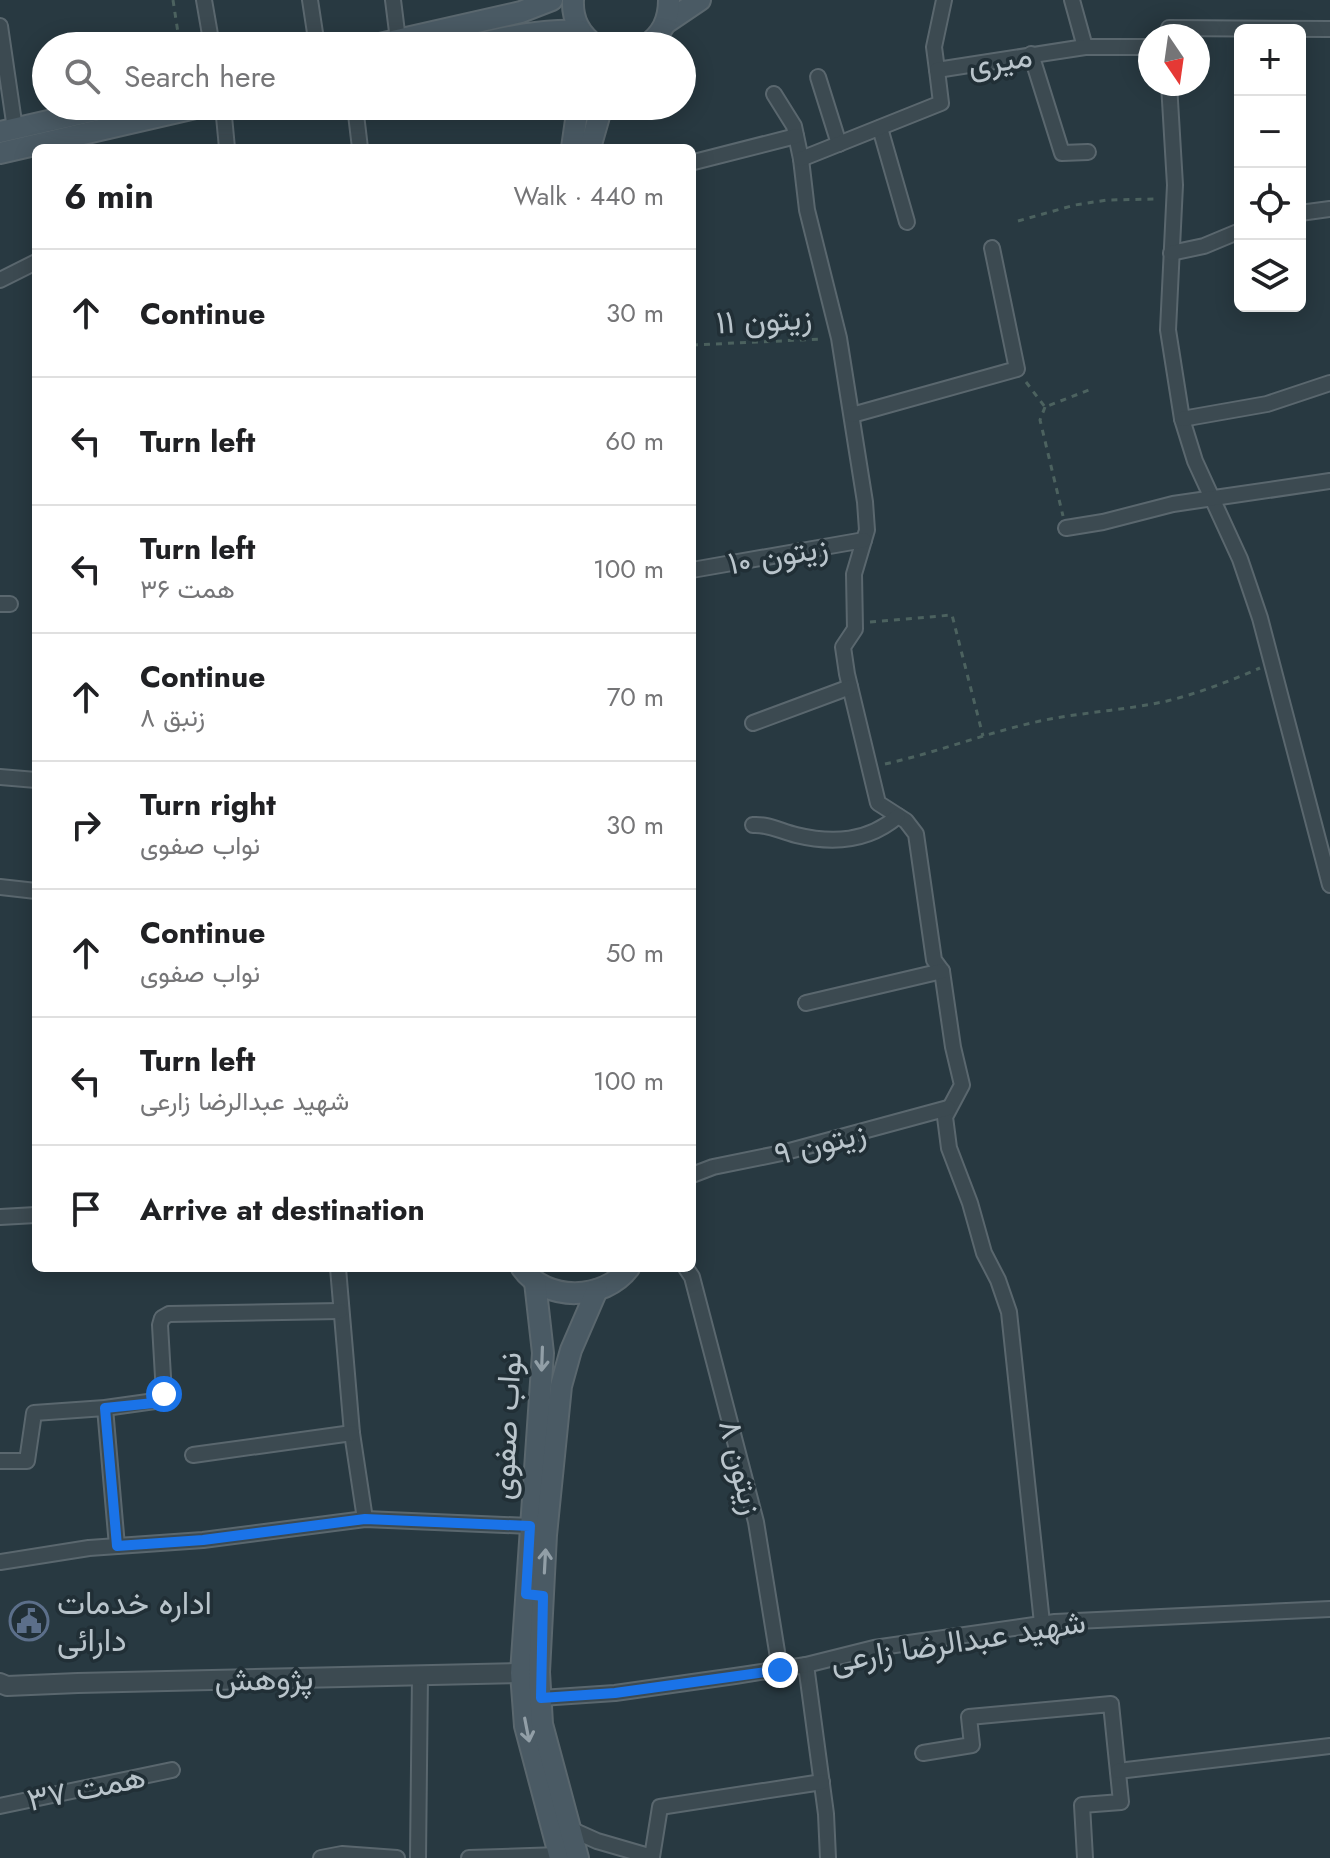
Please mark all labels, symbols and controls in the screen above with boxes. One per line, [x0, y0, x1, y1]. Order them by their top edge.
north arrow [1138, 24, 1210, 96]
map controls [1234, 24, 1306, 312]
button: + [1234, 24, 1306, 96]
search box [32, 32, 696, 120]
street label: میری [964, 32, 1036, 88]
icon: search [60, 54, 104, 98]
text: Search here [124, 55, 276, 98]
button: − [1234, 96, 1306, 168]
button: locate [1234, 168, 1306, 240]
text: 6 min [64, 172, 154, 221]
text: Walk · 440 m [514, 177, 664, 215]
button: layers [1234, 240, 1306, 312]
icon: ahead [64, 291, 108, 335]
text: Continue [140, 292, 266, 335]
text: 30 m [606, 294, 664, 332]
street label: زیتون ۱۱ [715, 295, 813, 345]
icon: left [64, 419, 108, 463]
text: Turn left [140, 420, 255, 463]
text: 60 m [605, 422, 664, 460]
street label: زیتون ۱۰ [724, 524, 832, 586]
text: Turn left [140, 527, 255, 570]
icon: left [64, 547, 108, 591]
text: 100 m [593, 550, 664, 588]
text: همت ۳۶ [140, 570, 235, 608]
text: Continue [140, 655, 266, 698]
icon: ahead [64, 675, 108, 719]
text: 70 m [607, 678, 664, 716]
text: زنبق ۸ [140, 698, 205, 736]
text: Turn right [140, 783, 276, 826]
icon: right [64, 803, 108, 847]
text: 30 m [606, 806, 664, 844]
text: نواب صفوی [140, 826, 260, 864]
text: Continue [140, 911, 266, 954]
icon: ahead [64, 931, 108, 975]
text: 50 m [606, 934, 664, 972]
text: نواب صفوی [140, 954, 260, 992]
text: Turn left [140, 1039, 255, 1082]
icon: left [64, 1059, 108, 1103]
text: 100 m [593, 1062, 664, 1100]
text: شهید عبدالرضا زارعی [140, 1082, 349, 1120]
street label: زیتون ۹ [769, 1109, 871, 1177]
icon: arrive [64, 1187, 108, 1231]
text: Arrive at destination [140, 1188, 425, 1231]
one-way arrow [534, 1345, 550, 1372]
street label: نواب صفوی [479, 1351, 533, 1501]
route start [146, 1376, 182, 1412]
street label: زیتون ۸ [707, 1415, 775, 1519]
one-way arrow [538, 1548, 553, 1575]
place label: اداره خدمات دارائی [57, 1580, 212, 1663]
street label: شهید عبدالرضا زارعی [827, 1598, 1089, 1684]
public building icon: اداره خدمات دارائی [8, 1600, 50, 1642]
route end [762, 1652, 798, 1688]
street label: پژوهش [214, 1655, 314, 1703]
one-way arrow [520, 1716, 535, 1742]
street label: همت ۳۷ [23, 1753, 149, 1823]

